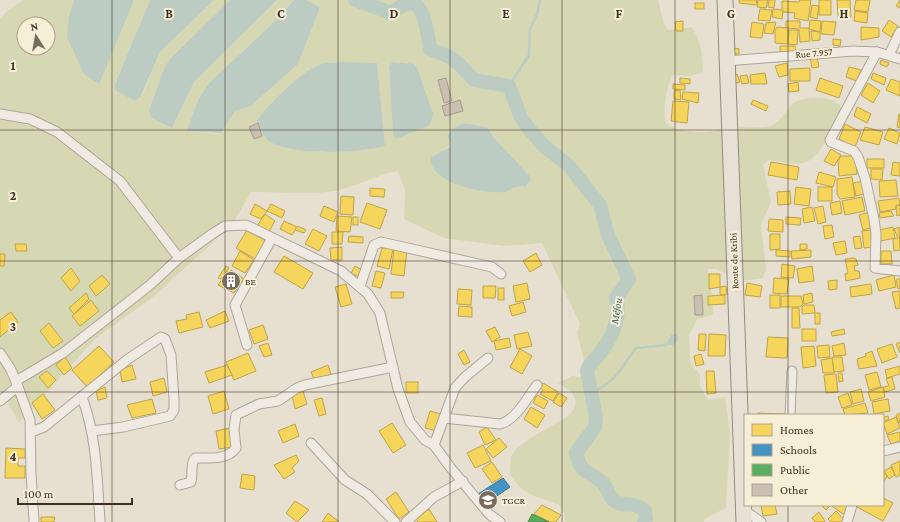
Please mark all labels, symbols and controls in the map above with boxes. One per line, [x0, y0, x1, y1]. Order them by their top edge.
text: B [165, 6, 173, 21]
text: C [277, 6, 285, 21]
text: D [390, 6, 399, 21]
text: E [502, 6, 510, 21]
text: F [616, 6, 623, 21]
text: G [727, 6, 735, 21]
text: H [840, 6, 849, 21]
north arrow [16, 16, 56, 56]
text: N [29, 19, 39, 33]
street label: Rue 7.957 [795, 46, 834, 60]
text: 1 [11, 58, 16, 73]
text: 2 [10, 188, 17, 203]
street label: Route de Kribi [728, 232, 740, 289]
building icon: BE [220, 270, 242, 292]
place label: BE [245, 276, 256, 287]
water label: Méfou [608, 297, 625, 326]
text: 3 [10, 319, 16, 334]
legend [744, 414, 884, 506]
text: Homes [780, 423, 814, 437]
text: Schools [780, 443, 817, 457]
text: 4 [9, 449, 17, 464]
text: Public [780, 463, 810, 477]
scale bar [18, 480, 132, 506]
text: Other [780, 483, 809, 497]
text: 100 m [24, 487, 54, 501]
school or university icon: TGCR [477, 489, 499, 511]
place label: TGCR [502, 495, 526, 506]

